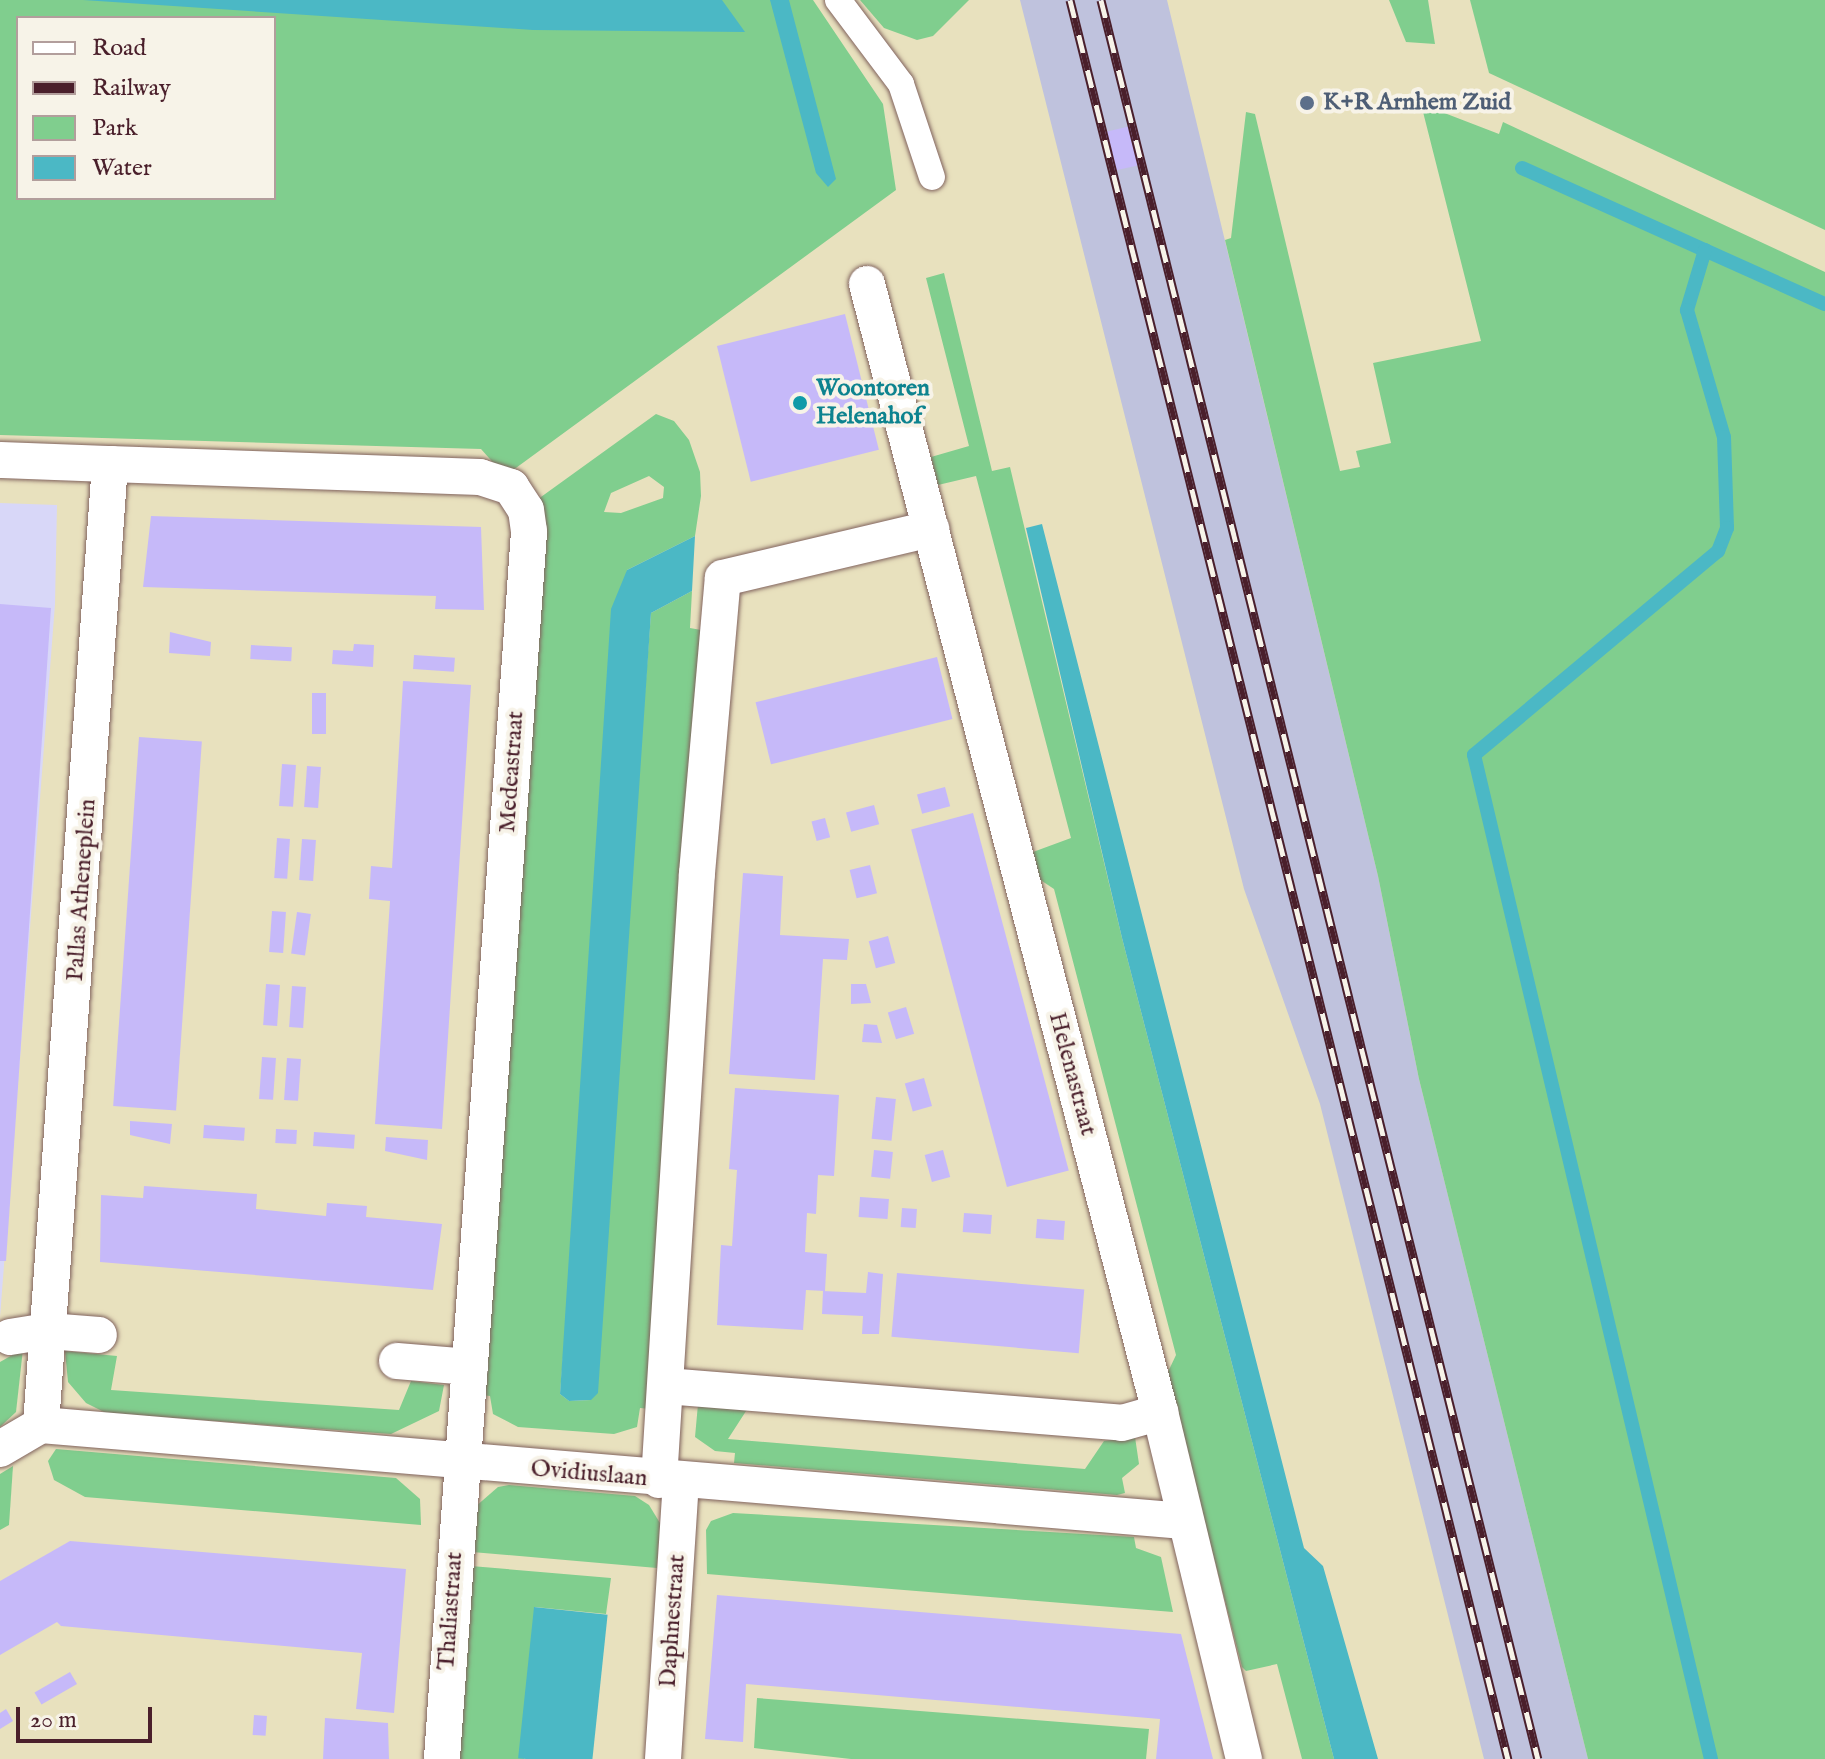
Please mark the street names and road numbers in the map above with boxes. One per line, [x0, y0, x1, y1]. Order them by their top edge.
street label: Medeastraat [493, 710, 531, 834]
street label: Pallas Atheneplein [61, 798, 103, 982]
street label: Helenastraat [1042, 1009, 1102, 1139]
street label: Ovidiuslaan [530, 1455, 648, 1493]
street label: Thaliastraat [432, 1551, 470, 1671]
street label: Daphnestraat [654, 1553, 692, 1689]

